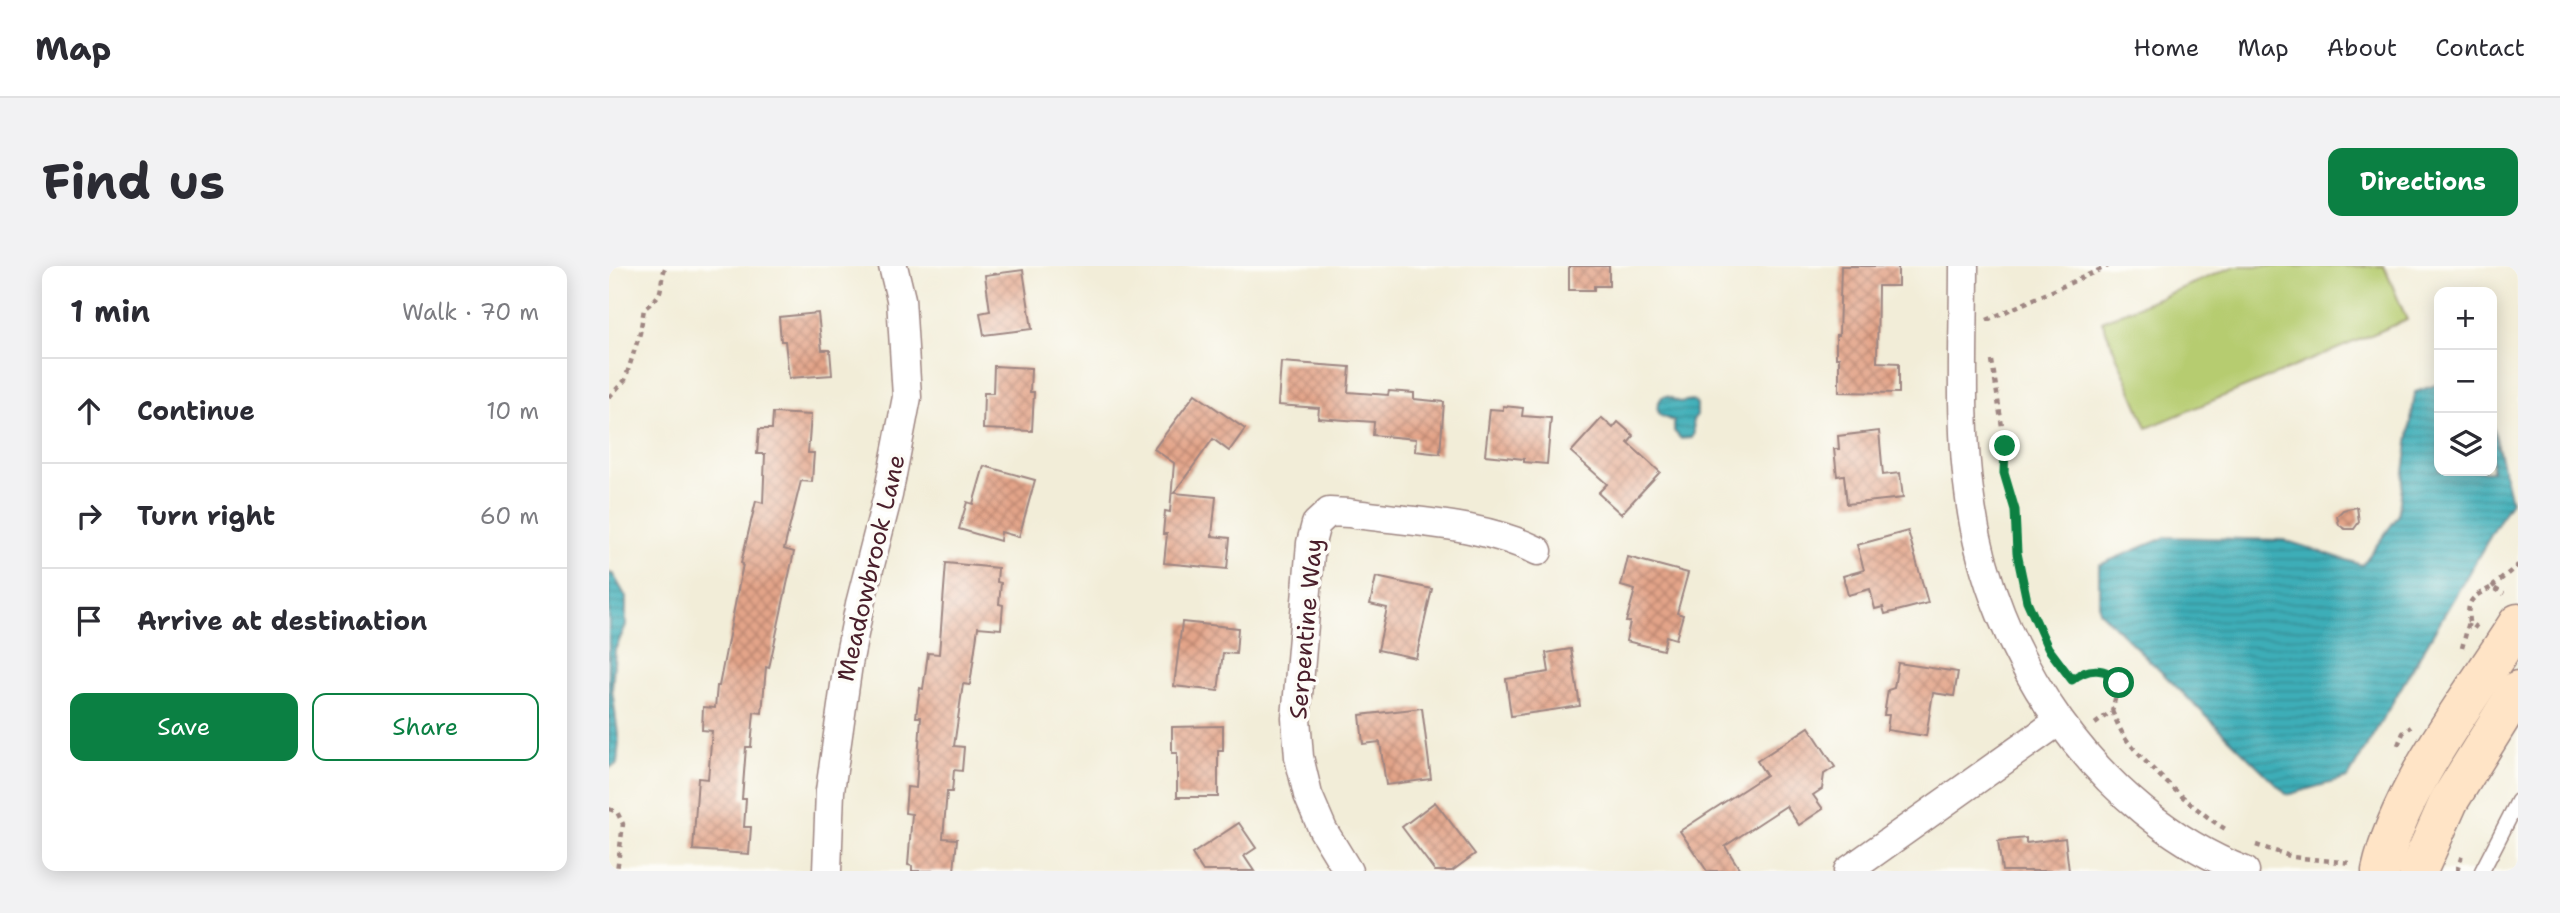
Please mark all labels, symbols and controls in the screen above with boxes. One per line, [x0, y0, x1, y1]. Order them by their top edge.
text: Map [35, 26, 111, 71]
text: Home [2133, 32, 2199, 64]
text: Map [2237, 32, 2289, 64]
text: About [2327, 32, 2397, 64]
text: Contact [2435, 32, 2525, 64]
button: Directions [2328, 148, 2518, 216]
text: Find us [42, 149, 225, 215]
map controls [2434, 287, 2497, 476]
button: + [2434, 287, 2497, 350]
text: 1 min [70, 291, 150, 332]
text: Walk · 70 m [402, 297, 539, 327]
button: − [2434, 350, 2497, 413]
icon: ahead [70, 392, 108, 430]
text: Continue [137, 393, 255, 428]
text: 10 m [486, 396, 539, 426]
button: layers [2434, 413, 2497, 476]
route end [1989, 430, 2020, 461]
street label: Meadowbrook Lane [829, 451, 913, 685]
icon: right [70, 497, 108, 535]
text: Turn right [137, 498, 275, 533]
text: 60 m [480, 501, 539, 531]
street label: Serpentine Way [1282, 537, 1330, 721]
icon: arrive [70, 602, 108, 640]
text: Arrive at destination [137, 603, 427, 638]
route start [2103, 667, 2134, 698]
button: Save [70, 693, 298, 761]
button: Share [312, 693, 539, 761]

